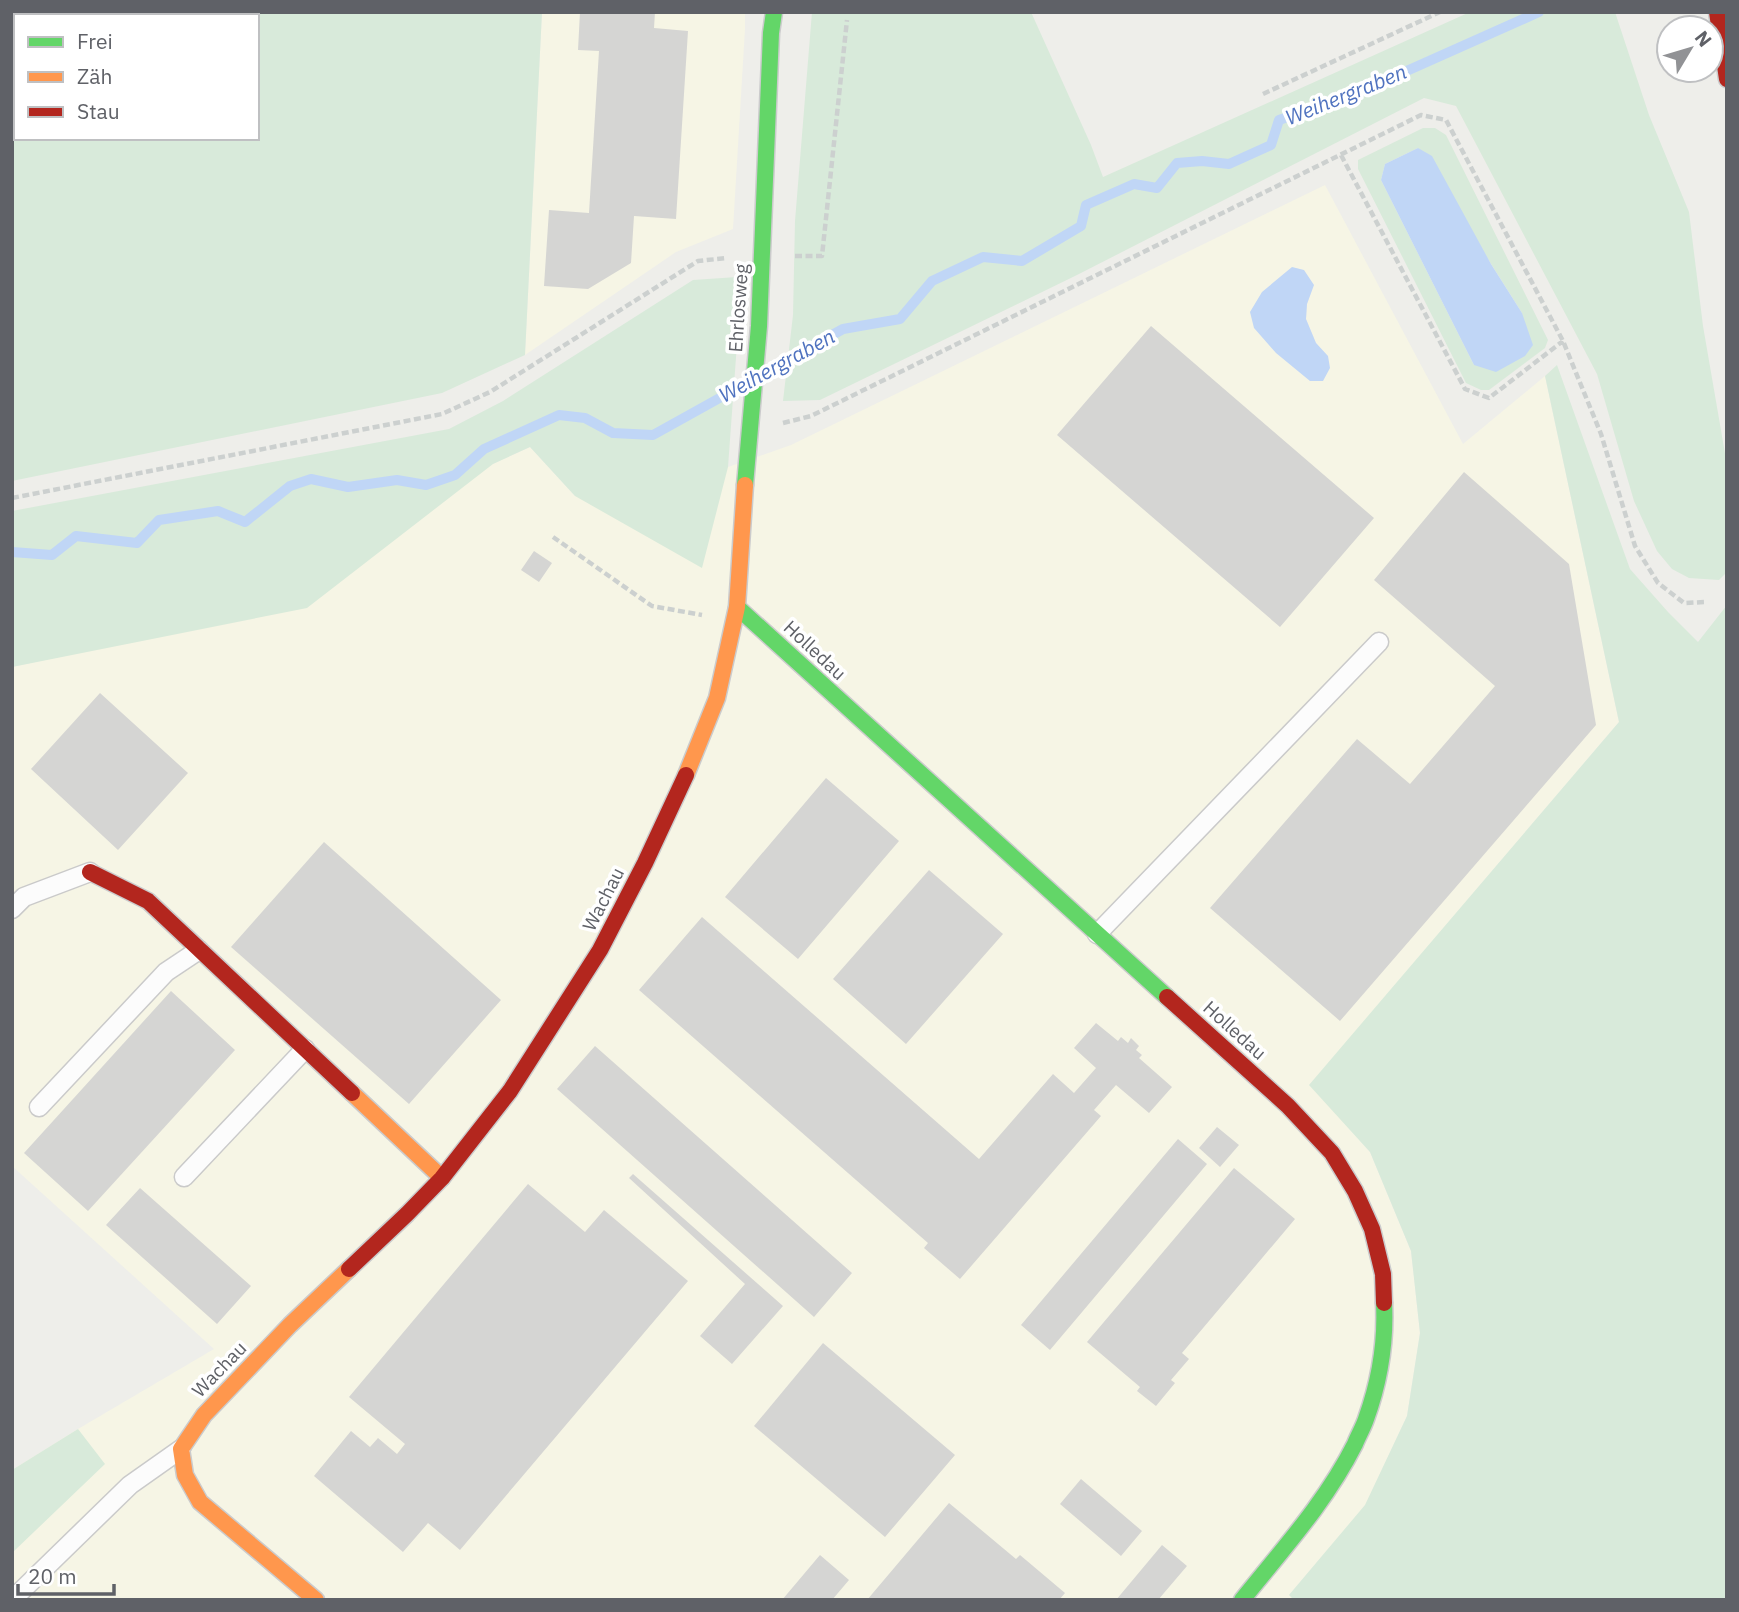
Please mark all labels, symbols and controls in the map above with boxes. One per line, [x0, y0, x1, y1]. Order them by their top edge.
legend [14, 14, 259, 140]
north arrow [1655, 14, 1725, 84]
text: N [1690, 26, 1717, 51]
text: Frei [77, 27, 113, 55]
water label: Weihergraben [1281, 57, 1411, 131]
text: Zäh [77, 62, 112, 90]
text: Stau [77, 97, 120, 125]
street label: Ehrlosweg [723, 263, 753, 353]
water label: Weihergraben [713, 322, 840, 409]
street label: Holledau [779, 615, 851, 685]
street label: Wachau [577, 863, 629, 935]
street label: Holledau [1198, 995, 1272, 1065]
street label: Wachau [187, 1336, 251, 1402]
scale bar [18, 1552, 114, 1596]
text: 20 m [28, 1562, 77, 1590]

